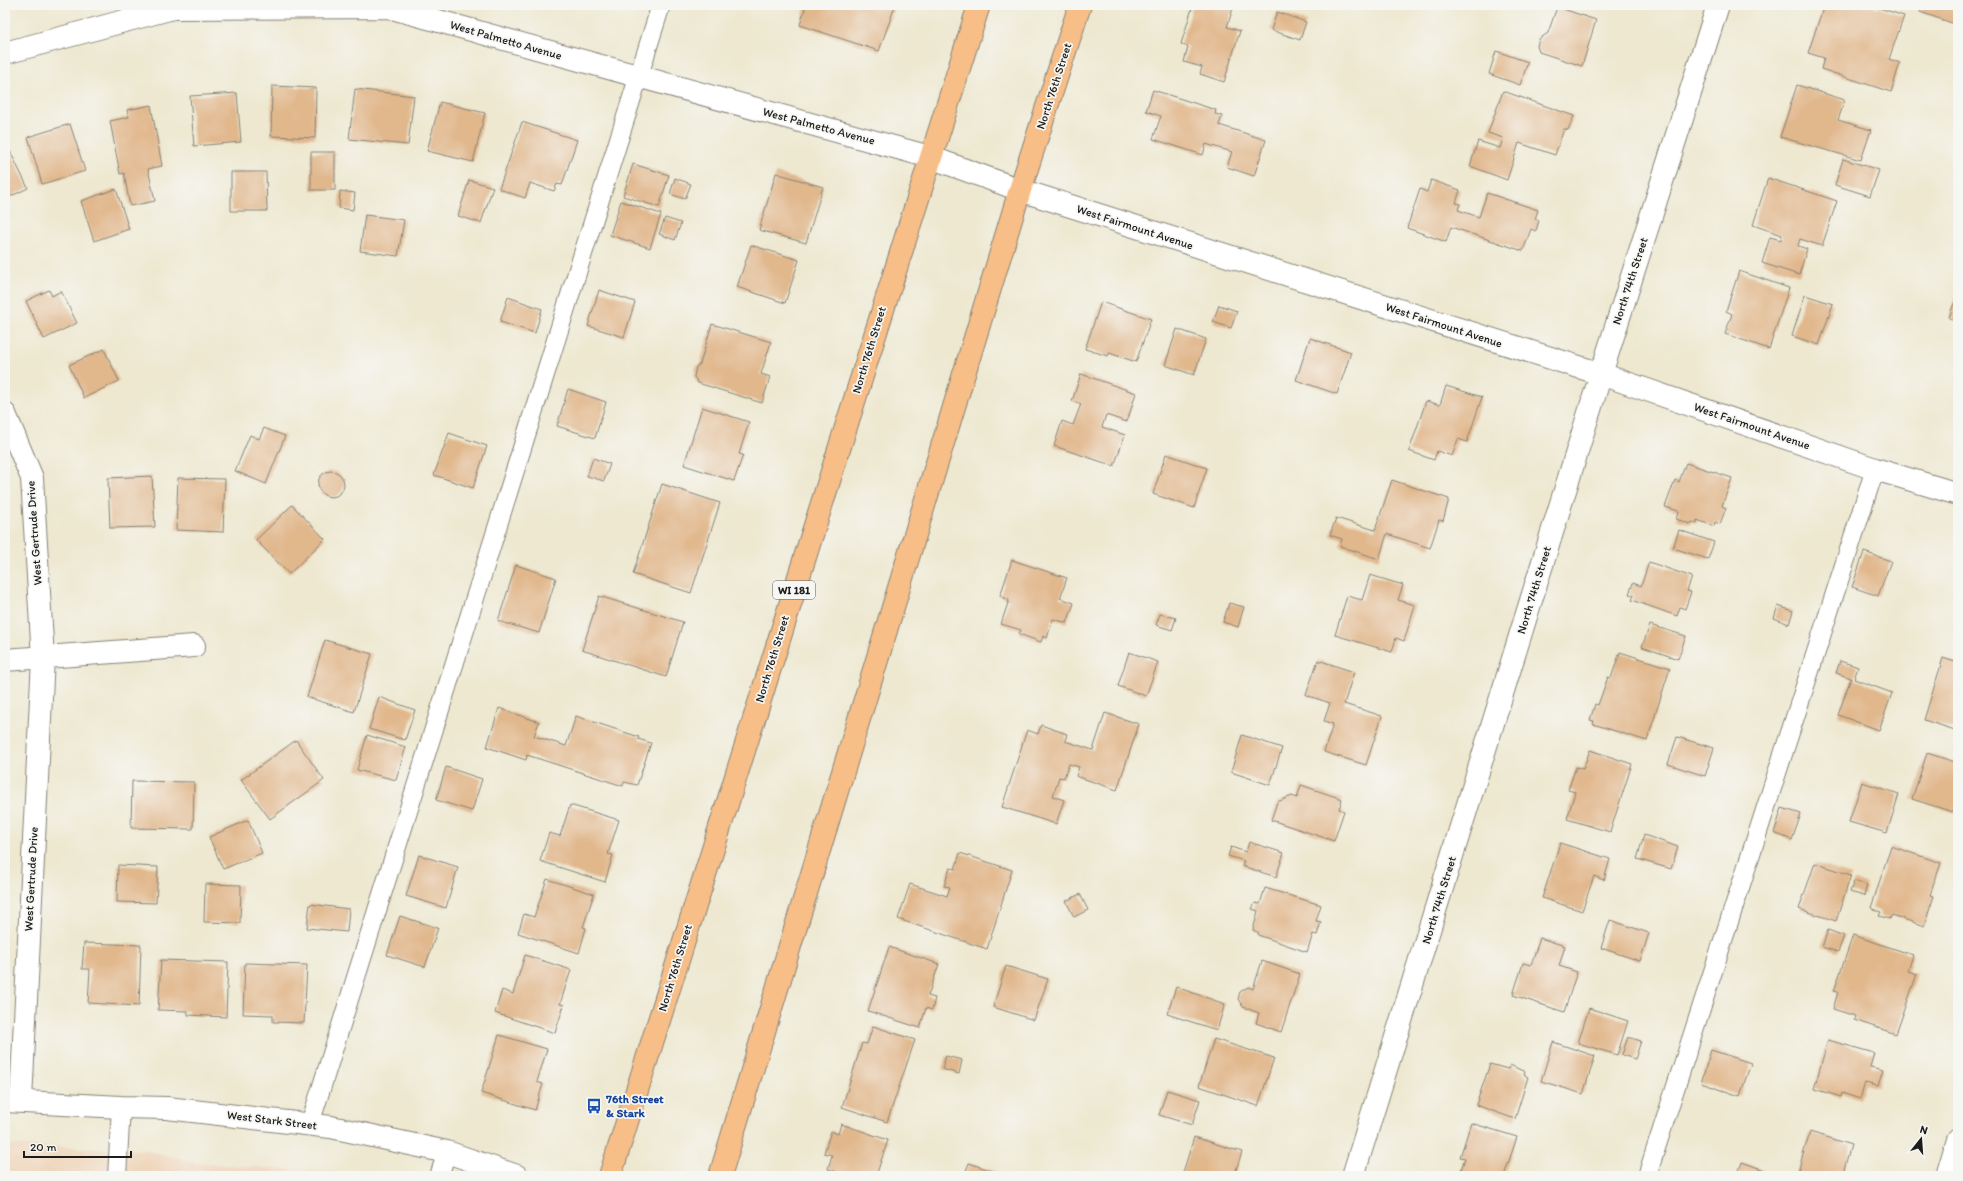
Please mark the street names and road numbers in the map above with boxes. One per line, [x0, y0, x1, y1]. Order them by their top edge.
street label: West Palmetto Avenue [448, 17, 564, 63]
street label: North 76th Street [1033, 40, 1075, 131]
street label: West Palmetto Avenue [761, 104, 877, 148]
street label: West Fairmount Avenue [1075, 201, 1195, 253]
street label: North 74th Street [1609, 235, 1651, 326]
street label: West Fairmount Avenue [1384, 299, 1504, 351]
street label: North 76th Street [849, 304, 889, 395]
street label: West Fairmount Avenue [1692, 400, 1812, 453]
street label: West Gertrude Drive [23, 480, 45, 586]
street label: North 74th Street [1514, 544, 1554, 636]
road number: WI 181 [773, 581, 815, 599]
street label: North 76th Street [752, 613, 792, 704]
street label: West Gertrude Drive [21, 826, 41, 932]
street label: North 74th Street [1419, 854, 1459, 946]
street label: North 76th Street [655, 922, 695, 1013]
street label: West Stark Street [226, 1108, 318, 1133]

